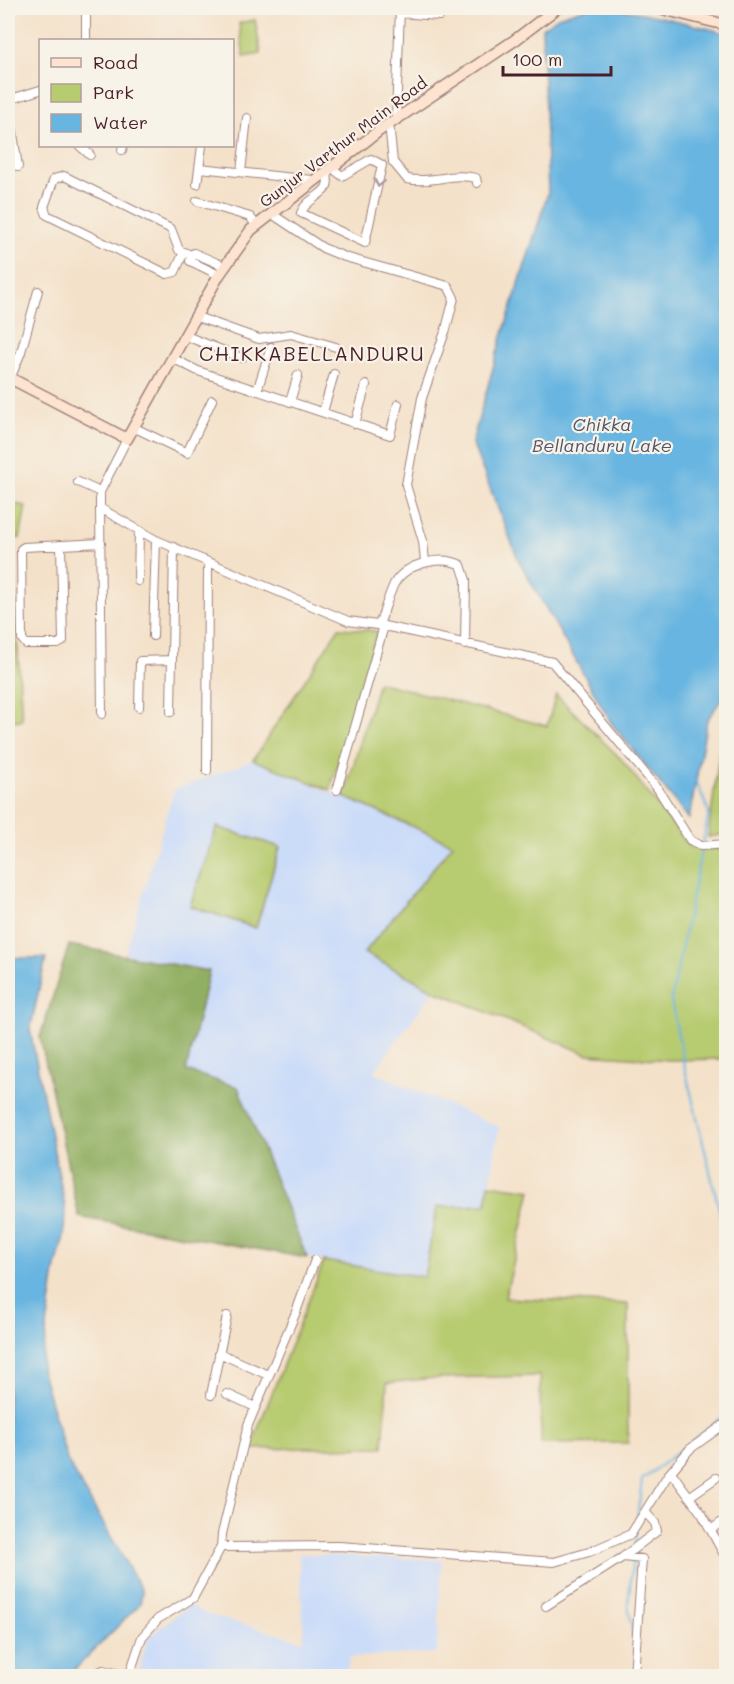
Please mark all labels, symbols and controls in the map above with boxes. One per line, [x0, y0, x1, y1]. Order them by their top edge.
legend [39, 39, 234, 147]
scale bar [503, 39, 611, 77]
text: 100 m [512, 47, 562, 71]
text: Road [93, 50, 138, 74]
street label: Gunjur Varthur Main Road [255, 72, 431, 212]
text: Park [93, 80, 134, 104]
text: Water [93, 110, 148, 134]
one-way arrow [373, 178, 386, 188]
district label: CHIKKABELLANDURU [199, 340, 425, 366]
water label: Chikka Bellanduru Lake [532, 412, 672, 457]

